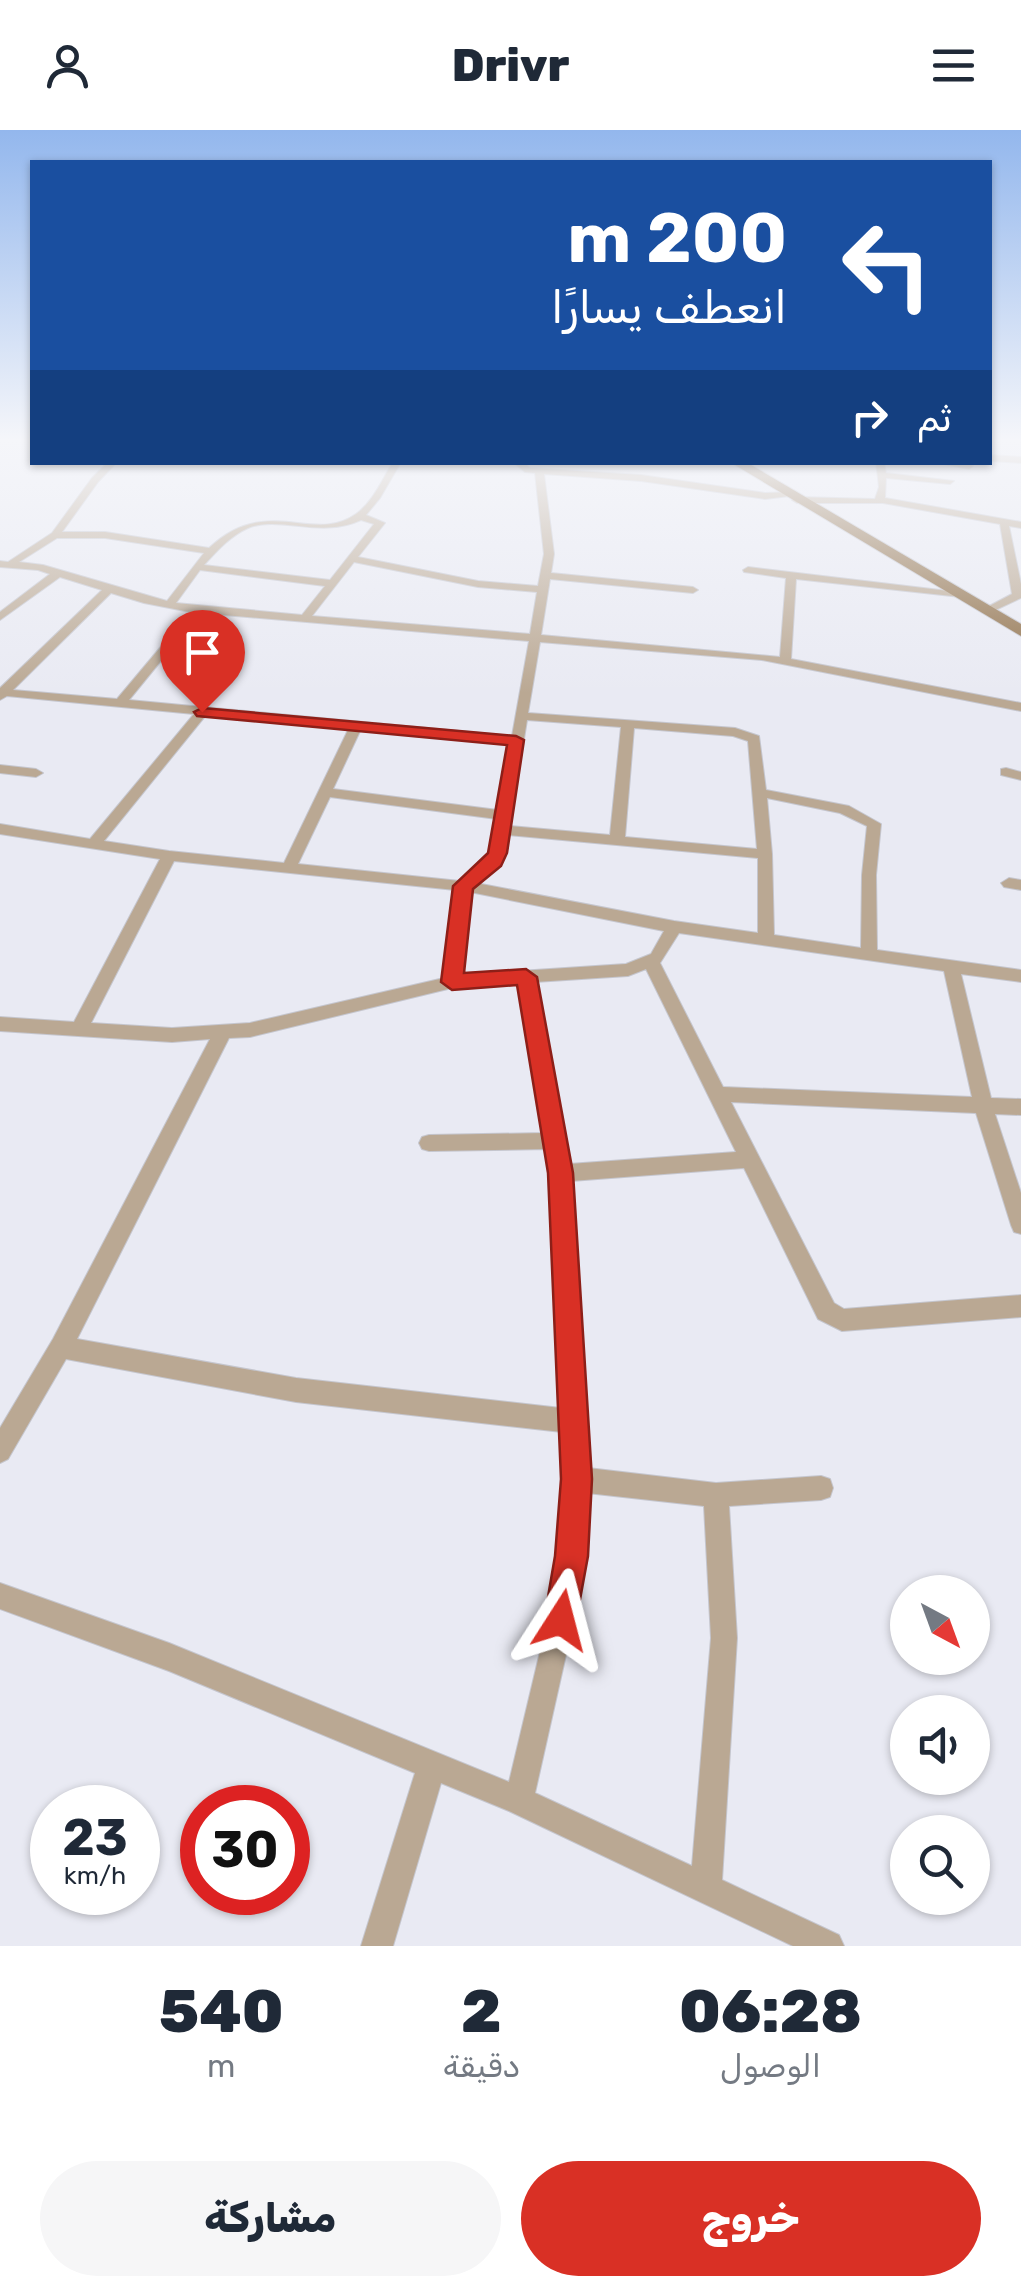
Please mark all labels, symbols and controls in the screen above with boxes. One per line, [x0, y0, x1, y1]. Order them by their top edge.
icon: person [40, 38, 95, 93]
icon: menu [926, 38, 981, 93]
text: Drivr [452, 39, 569, 92]
text: 200 m [567, 197, 787, 280]
icon: left [822, 200, 952, 330]
text: انعطف يسارًا [551, 281, 787, 334]
icon: right [842, 390, 897, 445]
text: ثم [917, 395, 952, 441]
pin [160, 610, 245, 713]
icon: arrive [175, 625, 230, 680]
position arrow [509, 1568, 613, 1672]
north arrow [890, 1575, 990, 1675]
map controls [890, 1575, 990, 1915]
button: sound [890, 1695, 990, 1795]
speed limit sign: 30 [180, 1785, 310, 1915]
text: 23 [62, 1808, 128, 1868]
button: search [890, 1815, 990, 1915]
text: km/h [64, 1861, 126, 1890]
text: 540 [159, 1976, 284, 2047]
text: 2 [461, 1976, 502, 2047]
text: 06:28 [679, 1976, 862, 2047]
text: m [207, 2047, 236, 2085]
text: دقيقة [443, 2047, 520, 2085]
text: الوصول [720, 2047, 821, 2085]
button: مشاركة [40, 2161, 501, 2276]
button: خروج [521, 2161, 981, 2276]

